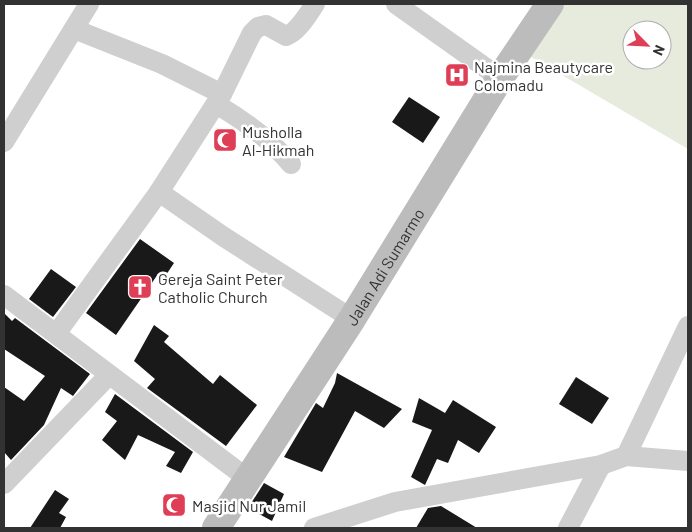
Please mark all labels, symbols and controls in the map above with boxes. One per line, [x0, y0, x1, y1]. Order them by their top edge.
north arrow [622, 20, 672, 70]
text: N [650, 43, 669, 58]
place label: Najmina Beautycare Colomadu [474, 57, 613, 94]
hospital icon: Najmina Beautycare Colomadu [444, 62, 470, 88]
place label: Musholla Al-Hikmah [242, 122, 314, 159]
mosque icon: Musholla Al-Hikmah [212, 127, 238, 153]
street label: Jalan Adi Sumarmo [341, 205, 427, 329]
place label: Gereja Saint Peter Catholic Church [158, 269, 283, 306]
church icon: Gereja Saint Peter Catholic Church [127, 274, 153, 300]
mosque icon: Masjid Nur Jamil [161, 492, 187, 518]
place label: Masjid Nur Jamil [192, 496, 306, 515]

